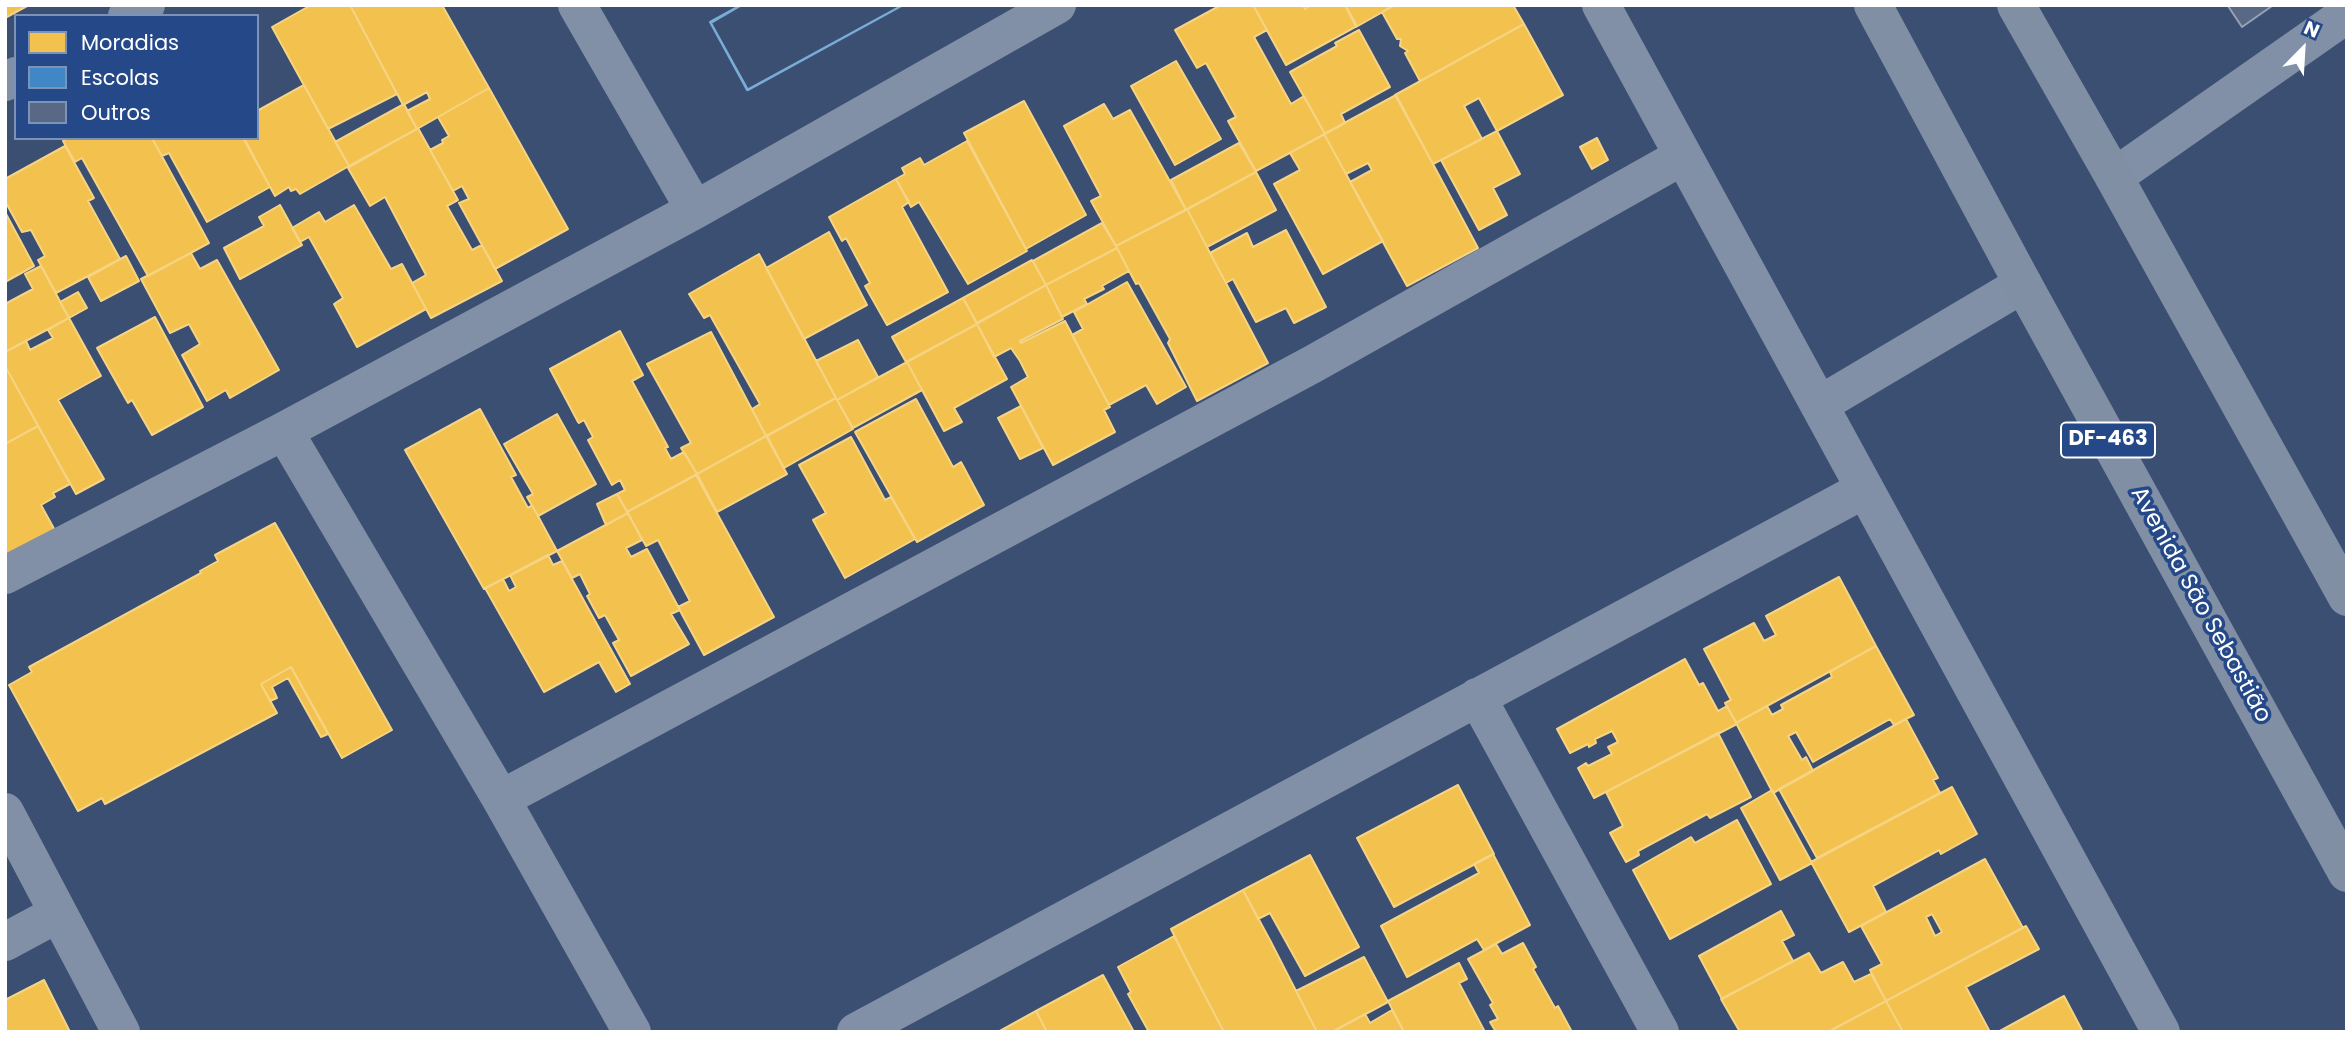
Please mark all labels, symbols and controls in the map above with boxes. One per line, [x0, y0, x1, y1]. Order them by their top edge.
legend [14, 14, 259, 140]
north arrow [2268, 14, 2338, 84]
text: N [2300, 14, 2324, 45]
text: Moradias [81, 28, 179, 57]
text: Escolas [81, 63, 159, 92]
text: Outros [81, 98, 151, 127]
road number: DF-463 [2061, 422, 2155, 458]
street label: Avenida São Sebastião [2124, 482, 2276, 728]

